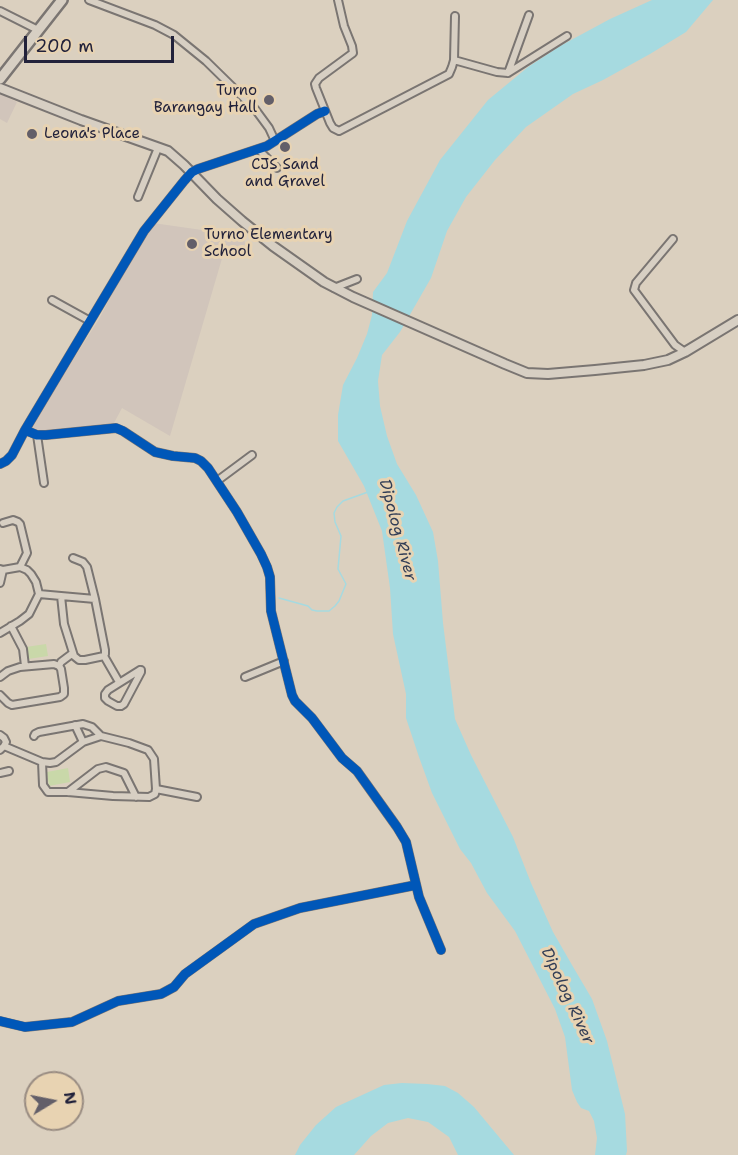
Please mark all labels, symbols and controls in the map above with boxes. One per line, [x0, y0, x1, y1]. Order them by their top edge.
scale bar [27, 24, 177, 62]
text: 200 m [35, 34, 94, 58]
place label: Turno Barangay Hall [154, 82, 257, 117]
marker: Turno Barangay Hall [262, 93, 276, 107]
place label: Leona's Place [44, 125, 140, 143]
marker: Leona's Place [25, 127, 39, 141]
marker: CJS Sand and Gravel [278, 140, 292, 154]
place label: CJS Sand and Gravel [245, 156, 325, 191]
place label: Turno Elementary School [204, 226, 333, 261]
marker: Turno Elementary School [185, 237, 199, 251]
water label: Dipolog River [374, 477, 420, 583]
water label: Dipolog River [536, 945, 598, 1047]
north arrow [24, 1071, 84, 1131]
text: N [59, 1090, 82, 1106]

